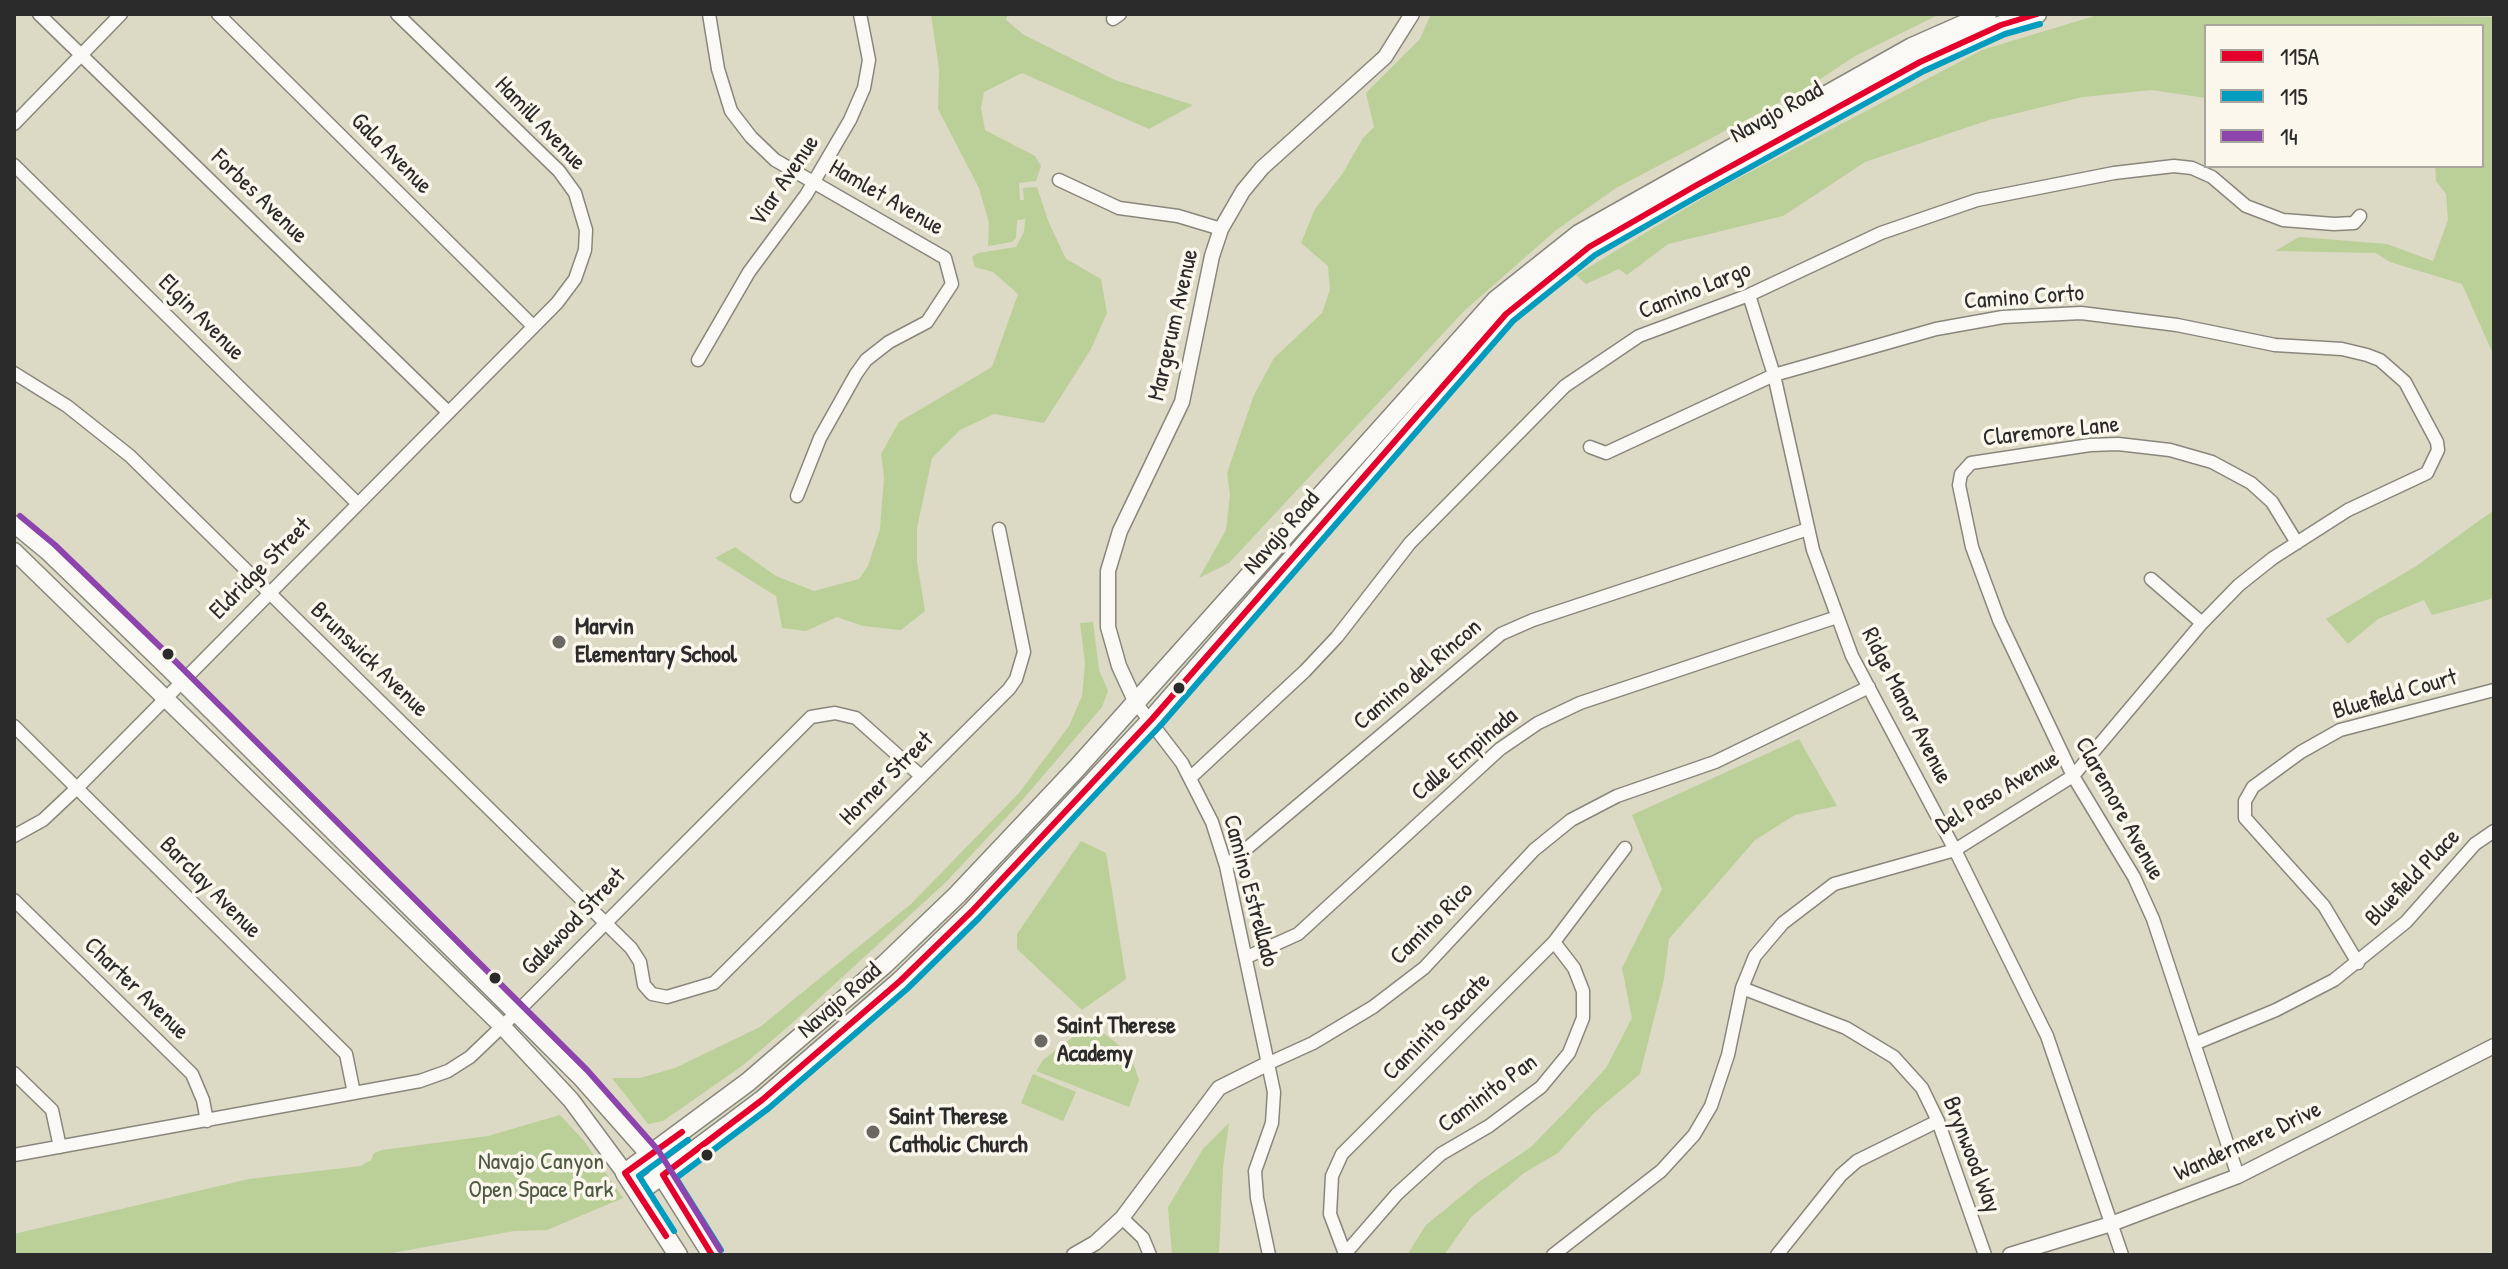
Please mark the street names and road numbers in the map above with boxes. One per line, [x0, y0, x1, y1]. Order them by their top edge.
street label: Hamill Avenue [488, 71, 592, 177]
street label: Navajo Road [1726, 76, 1828, 150]
street label: Gala Avenue [344, 107, 438, 201]
street label: Viar Avenue [744, 130, 826, 232]
street label: Forbes Avenue [205, 144, 313, 250]
street label: Hamlet Avenue [824, 154, 948, 242]
street label: Margerum Avenue [1143, 246, 1205, 404]
street label: Camino Largo [1635, 256, 1755, 326]
street label: Elgin Avenue [152, 269, 250, 367]
street label: Camino Corto [1963, 279, 2085, 317]
street label: Claremore Lane [1981, 411, 2121, 453]
street label: Navajo Road [1238, 485, 1326, 581]
street label: Eldridge Street [204, 512, 318, 626]
street label: Brunswick Avenue [304, 596, 434, 724]
street label: Camino del Rincon [1348, 613, 1488, 737]
street label: Ridge Manor Avenue [1854, 623, 1958, 789]
street label: Bluefield Court [2329, 664, 2461, 726]
street label: Calle Empinada [1406, 702, 1524, 808]
street label: Horner Street [834, 726, 940, 832]
street label: Claremore Avenue [2068, 733, 2170, 885]
street label: Del Paso Avenue [1931, 745, 2065, 841]
street label: Camino Estrellado [1216, 812, 1284, 970]
street label: Bluefield Place [2359, 823, 2467, 933]
street label: Barclay Avenue [153, 831, 267, 945]
street label: Galewood Street [516, 862, 632, 982]
street label: Camino Rico [1384, 876, 1480, 972]
street label: Charter Avenue [77, 932, 195, 1046]
street label: Navajo Road [792, 957, 888, 1045]
street label: Caminito Sacate [1377, 967, 1497, 1087]
street label: Caminito Pan [1433, 1048, 1543, 1140]
street label: Brynwood Way [1936, 1093, 2006, 1217]
street label: Wandermere Drive [2170, 1095, 2326, 1189]

